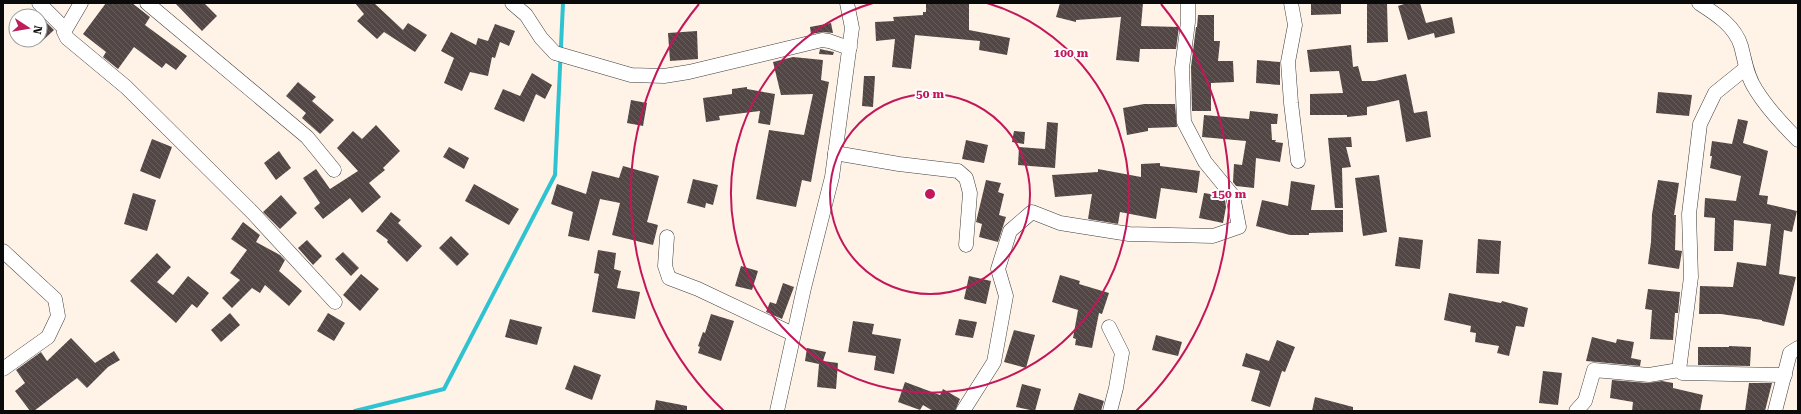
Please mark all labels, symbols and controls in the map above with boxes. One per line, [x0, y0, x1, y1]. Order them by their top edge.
north arrow [8, 8, 48, 48]
text: N [30, 24, 45, 36]
text: 100 m [1054, 46, 1089, 60]
text: 50 m [916, 87, 944, 101]
centre of rings [923, 187, 937, 201]
text: 150 m [1212, 187, 1247, 201]

